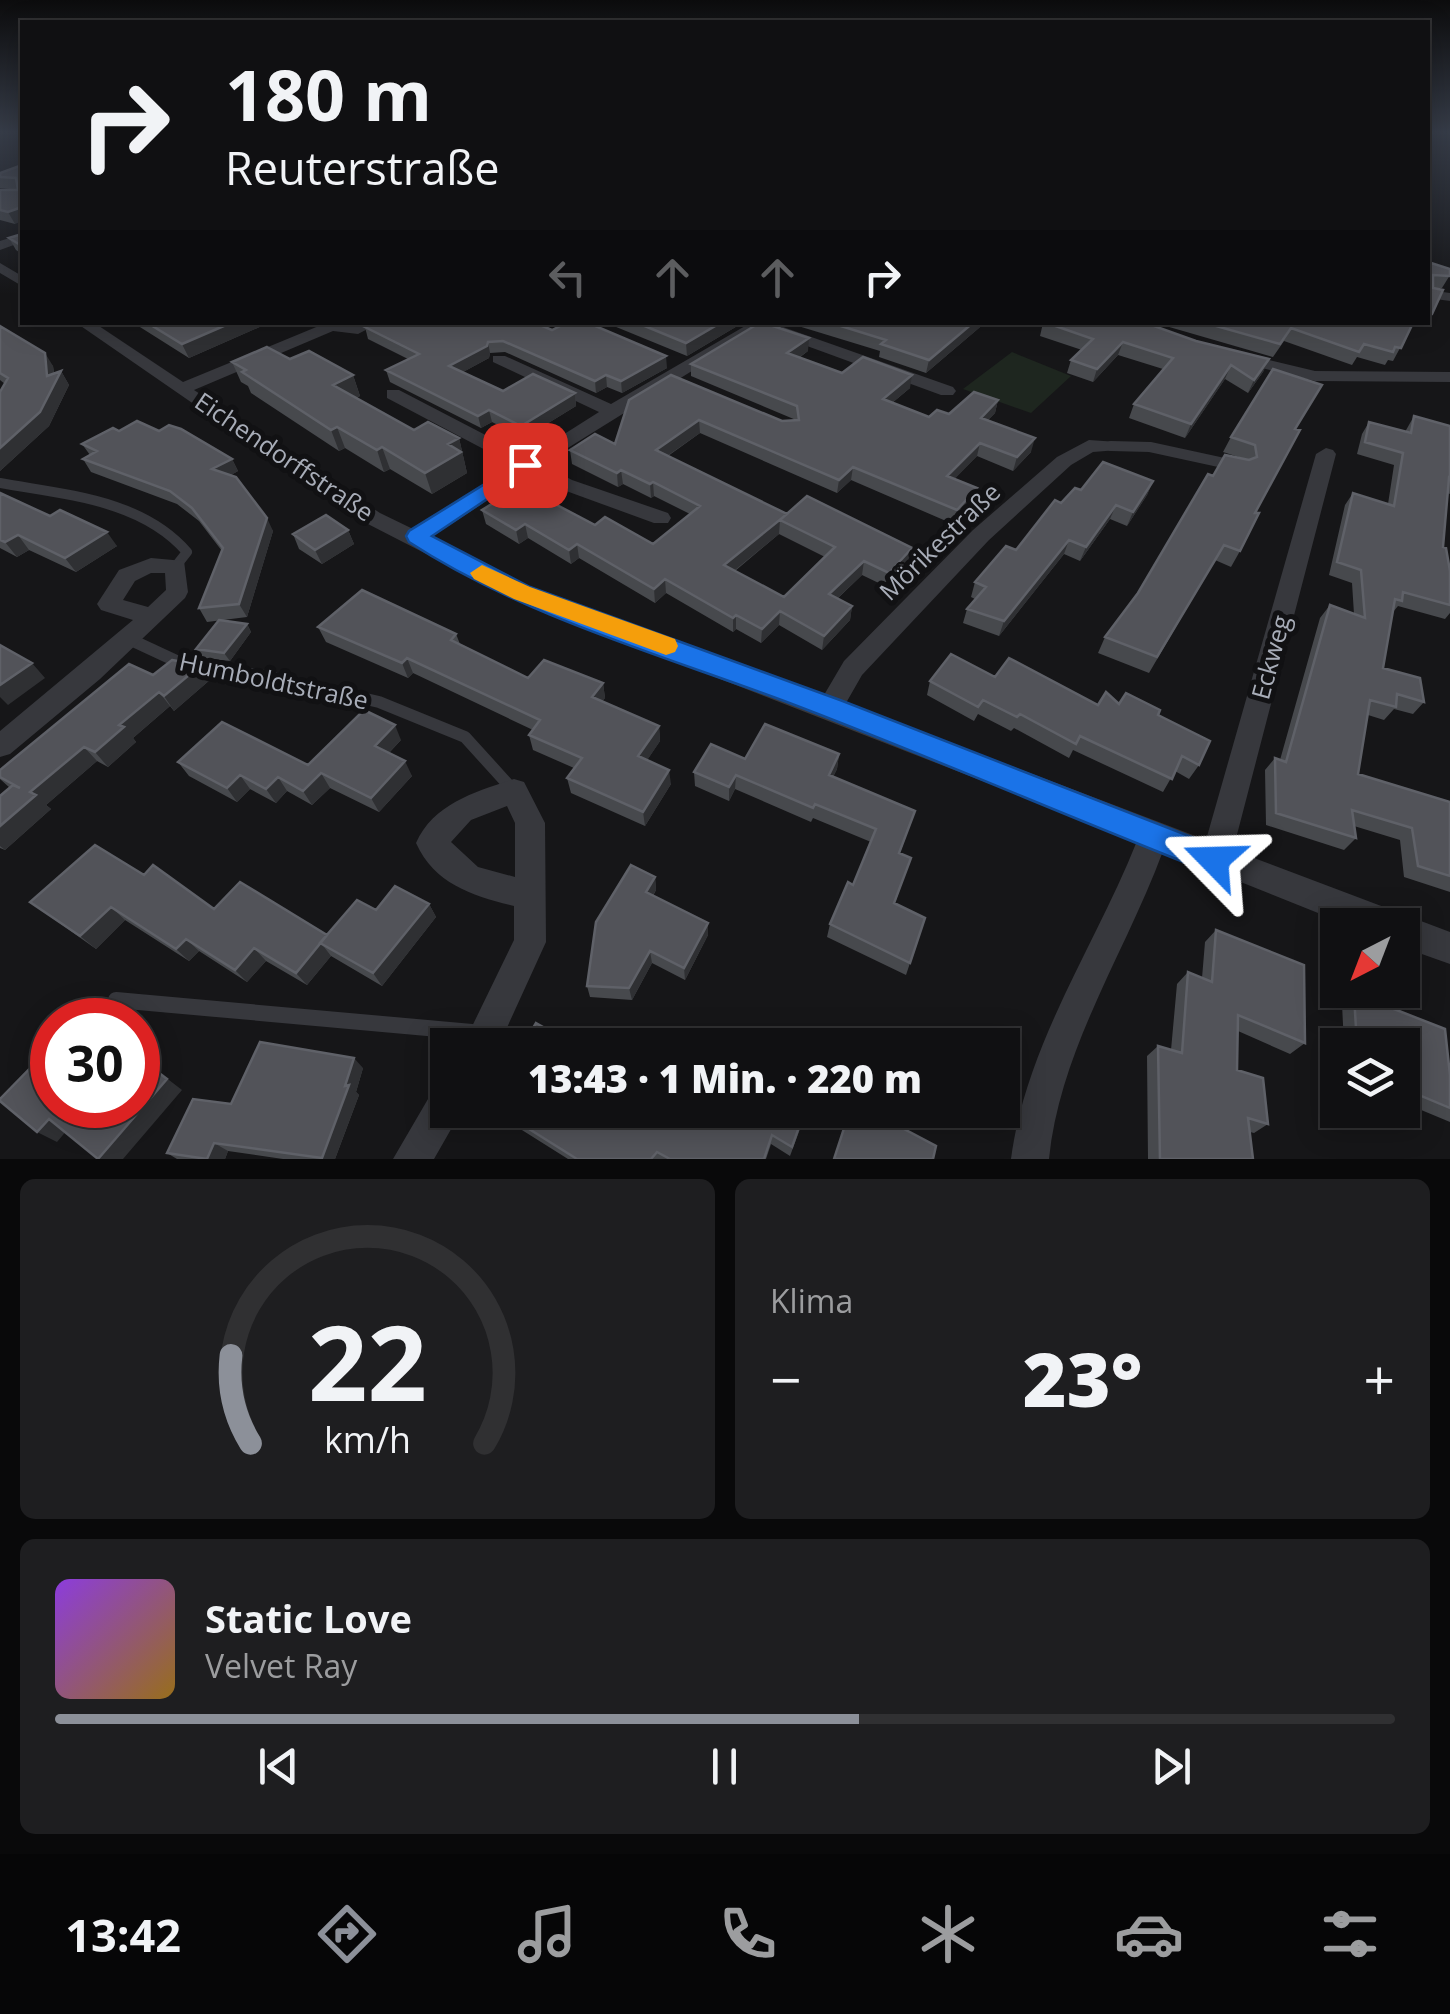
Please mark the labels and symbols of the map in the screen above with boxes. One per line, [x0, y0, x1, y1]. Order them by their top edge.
street label: Eichendorffstraße [189, 384, 381, 528]
pin [483, 423, 568, 508]
street label: Mörikestraße [871, 475, 1007, 607]
street label: Eckweg [1242, 611, 1298, 703]
street label: Humboldtstraße [176, 643, 372, 717]
position arrow [1162, 808, 1266, 912]
north arrow [1320, 908, 1420, 1008]
speed limit sign: 30 [30, 998, 160, 1128]

